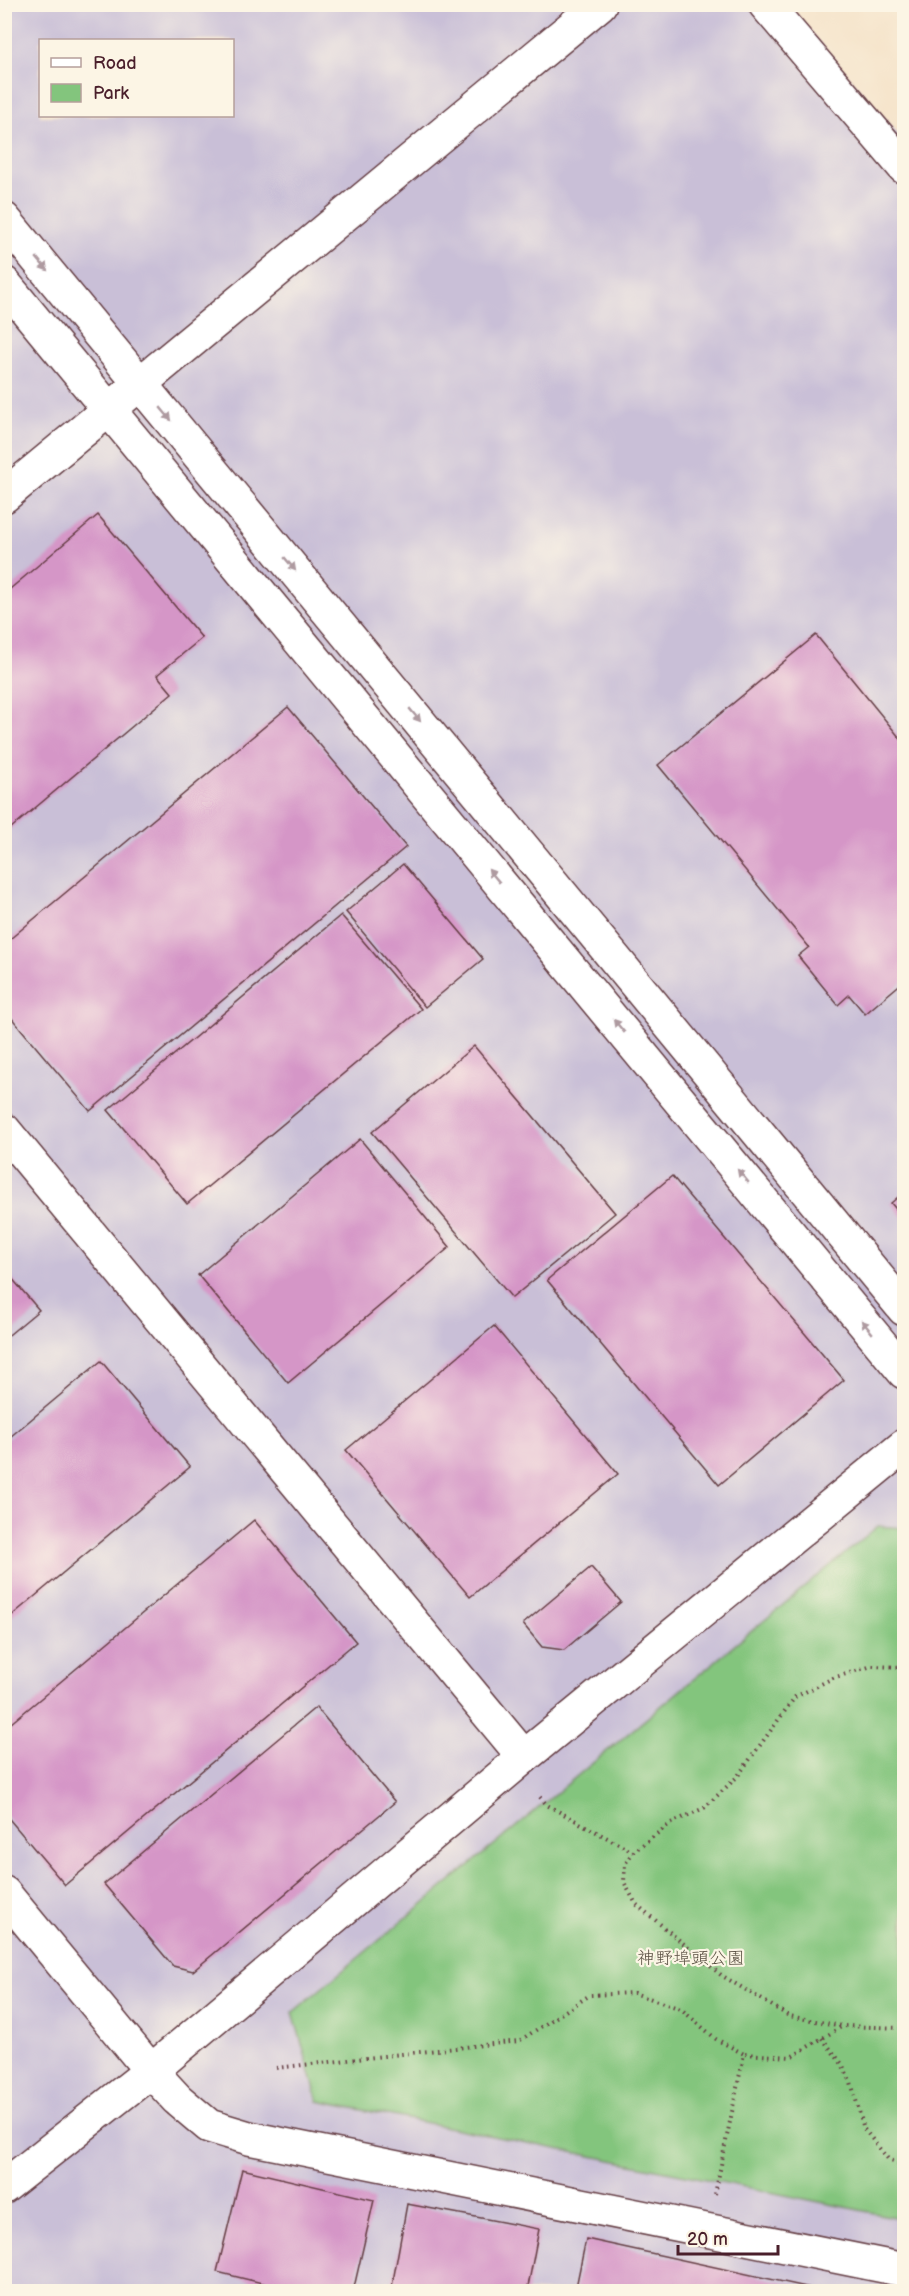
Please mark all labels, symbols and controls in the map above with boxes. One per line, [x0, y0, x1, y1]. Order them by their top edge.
legend [39, 39, 234, 117]
text: Road [93, 53, 137, 74]
text: Park [93, 83, 129, 104]
one-way arrow [35, 256, 48, 271]
one-way arrow [160, 406, 173, 422]
one-way arrow [284, 557, 296, 572]
one-way arrow [408, 707, 421, 723]
one-way arrow [488, 868, 501, 884]
one-way arrow [612, 1018, 625, 1034]
one-way arrow [737, 1169, 750, 1184]
one-way arrow [862, 1319, 874, 1334]
park label: 神野埠頭公園 [637, 1948, 745, 1969]
scale bar [678, 2218, 778, 2256]
text: 20 m [687, 2229, 728, 2250]

